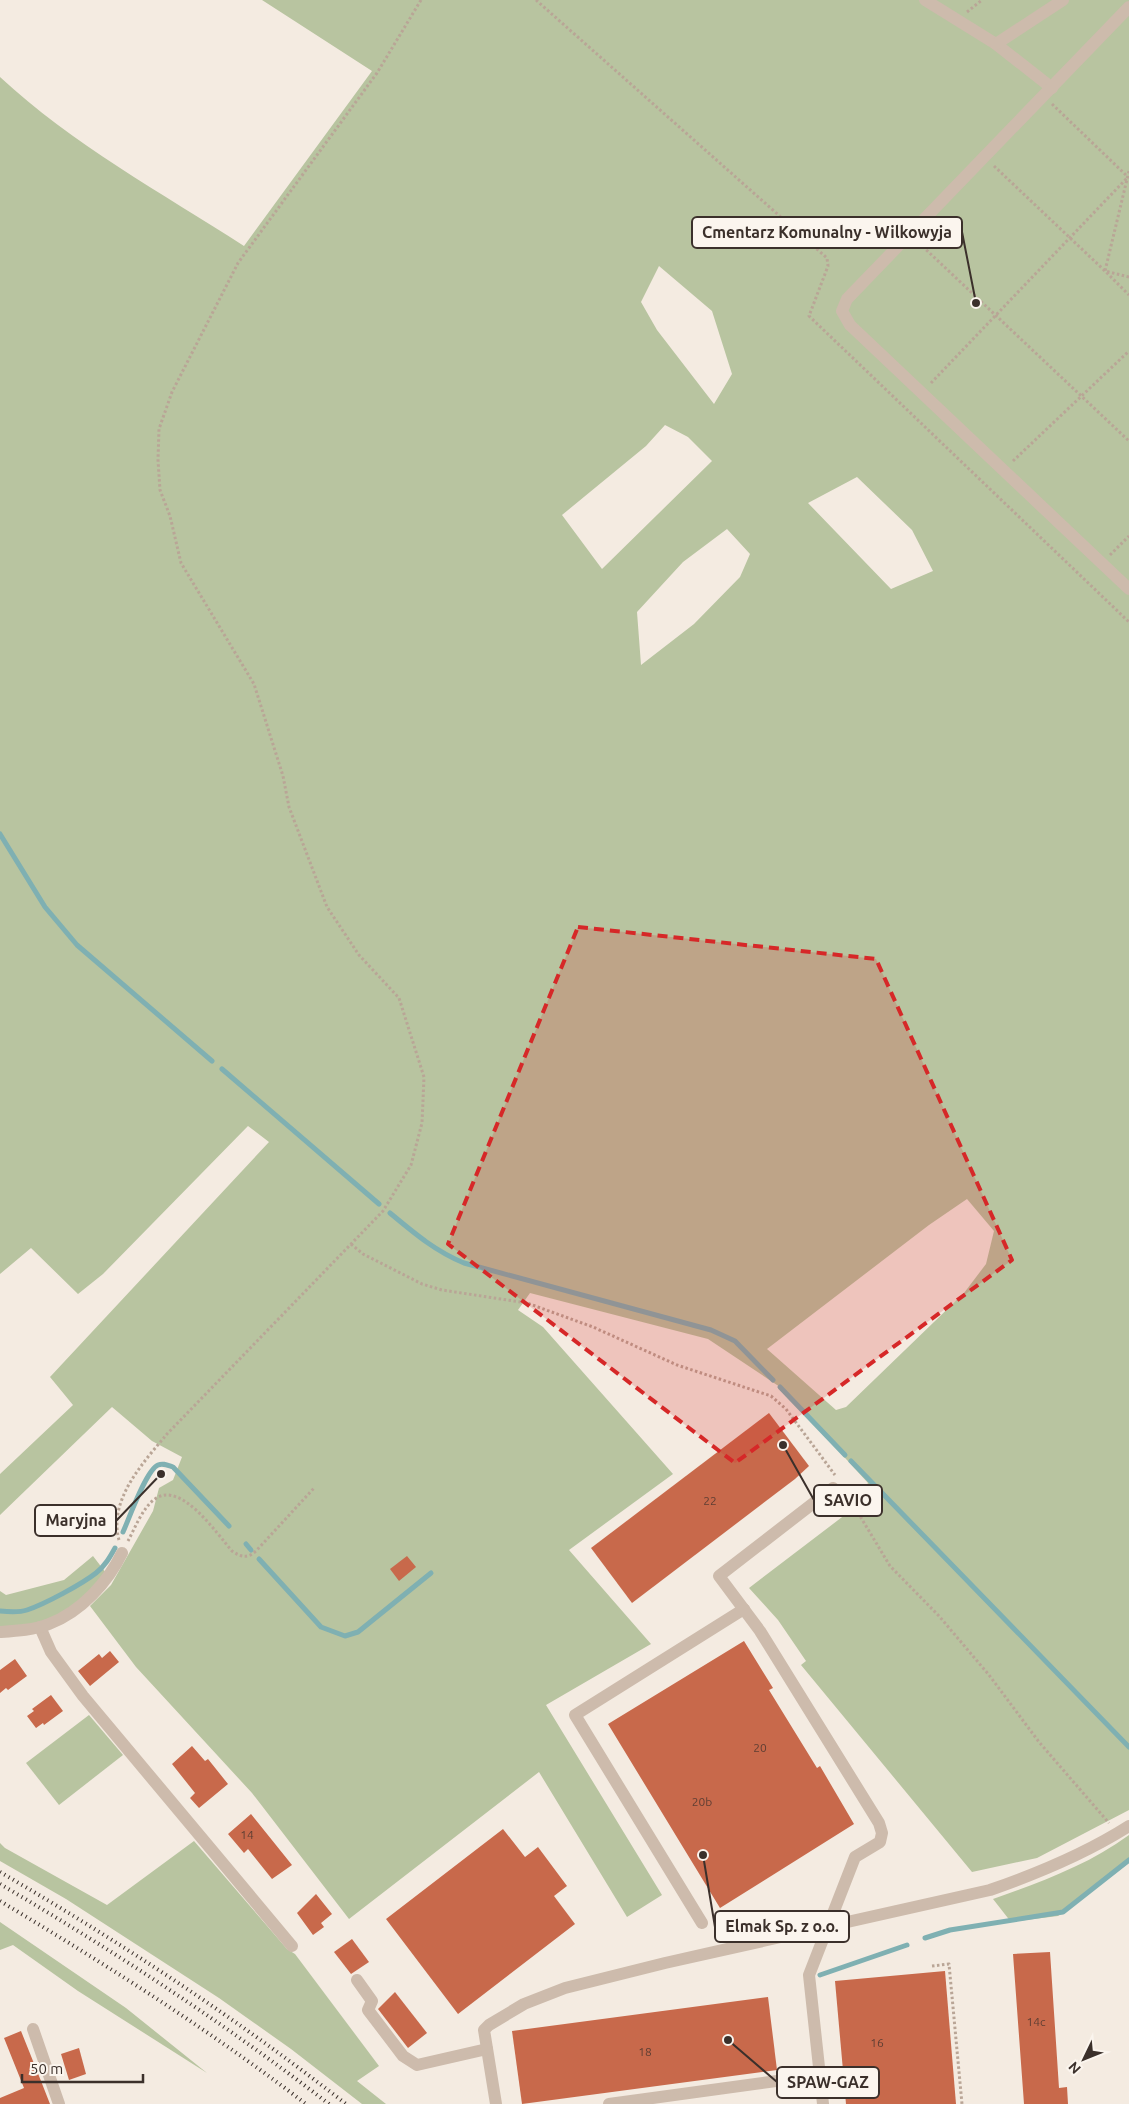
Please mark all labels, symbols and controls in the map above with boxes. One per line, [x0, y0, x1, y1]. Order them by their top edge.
callout: Cmentarz Komunalny - Wilkowyja [692, 217, 962, 248]
text: Cmentarz Komunalny - Wilkowyja [702, 223, 952, 241]
callout: SAVIO [814, 1485, 882, 1516]
text: SAVIO [824, 1491, 872, 1509]
house number: 22 [703, 1494, 717, 1507]
callout: Maryjna [35, 1505, 116, 1536]
text: Maryjna [46, 1511, 106, 1529]
house number: 20 [753, 1741, 767, 1754]
house number: 20b [692, 1795, 712, 1808]
house number: 14 [240, 1828, 254, 1841]
callout: Elmak Sp. z o.o. [715, 1911, 849, 1942]
text: Elmak Sp. z o.o. [725, 1917, 839, 1935]
house number: 14c [1026, 2015, 1046, 2028]
north arrow [1059, 2034, 1109, 2084]
house number: 16 [870, 2036, 884, 2049]
house number: 18 [638, 2045, 652, 2058]
scale bar [22, 2052, 144, 2084]
text: N [1065, 2059, 1084, 2077]
text: 50 m [30, 2060, 63, 2077]
callout: SPAW-GAZ [777, 2067, 879, 2098]
text: SPAW-GAZ [787, 2073, 869, 2091]

